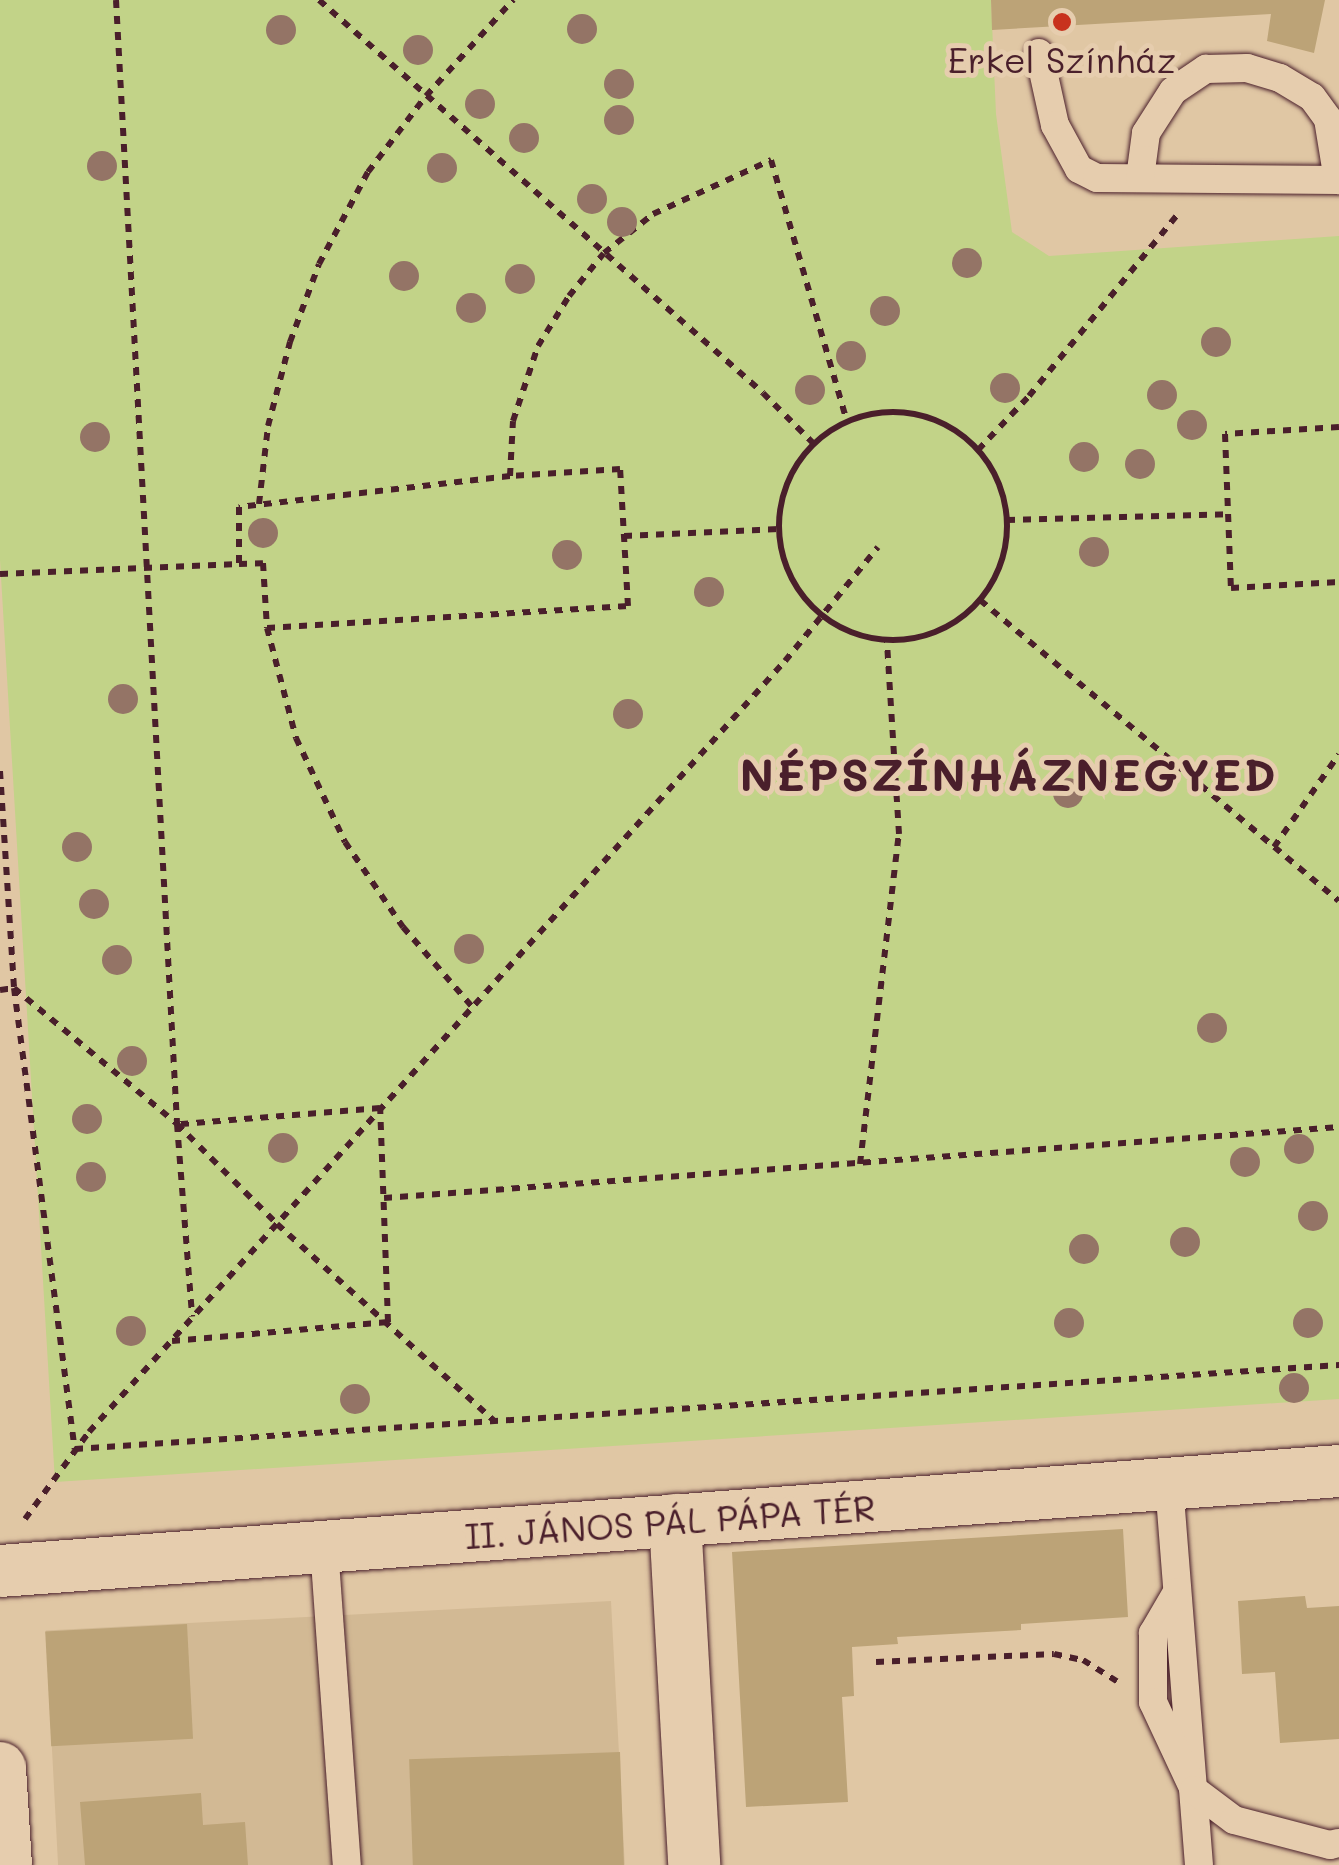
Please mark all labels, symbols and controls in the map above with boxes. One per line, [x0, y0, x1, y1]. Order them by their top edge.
marker: Erkel Színház [1051, 11, 1073, 33]
place label: Erkel Színház [948, 38, 1176, 80]
district label: NÉPSZÍNHÁZNEGYED [740, 747, 1278, 801]
street label: II. JÁNOS PÁL PÁPA TÉR [463, 1486, 877, 1556]

